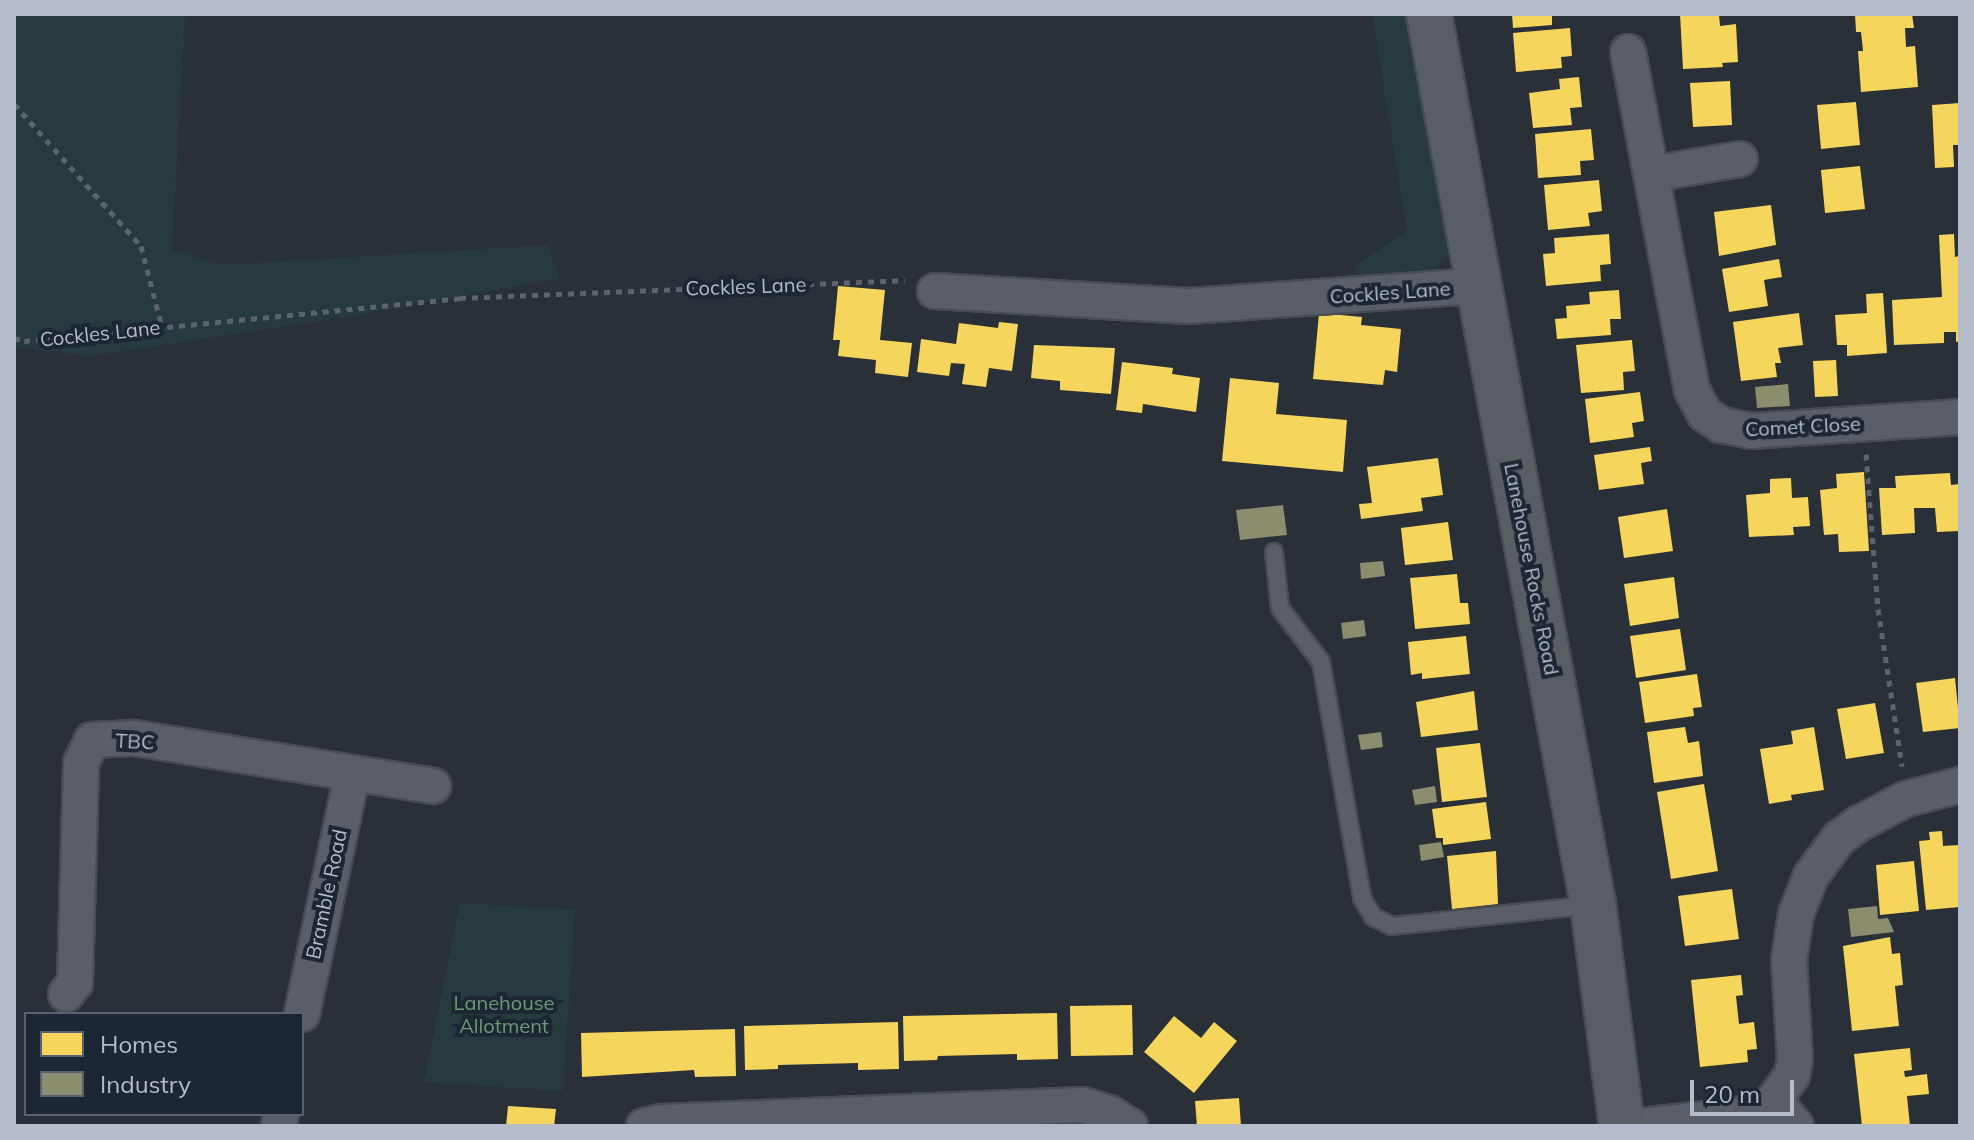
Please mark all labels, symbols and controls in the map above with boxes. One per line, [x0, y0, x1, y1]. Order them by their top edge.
street label: Cockles Lane [685, 272, 807, 300]
street label: Cockles Lane [1329, 276, 1451, 308]
street label: Cockles Lane [39, 315, 161, 351]
street label: Comet Close [1745, 411, 1861, 441]
street label: Lanehouse Rocks Road [1500, 461, 1564, 677]
street label: TBC [115, 728, 155, 754]
street label: Bramble Road [301, 827, 351, 961]
park label: Lanehouse Allotment [454, 990, 554, 1037]
legend [24, 1012, 304, 1116]
text: Homes [100, 1029, 178, 1059]
scale bar [1694, 1064, 1798, 1114]
text: Industry [100, 1069, 191, 1099]
text: 20 m [1704, 1079, 1760, 1109]

